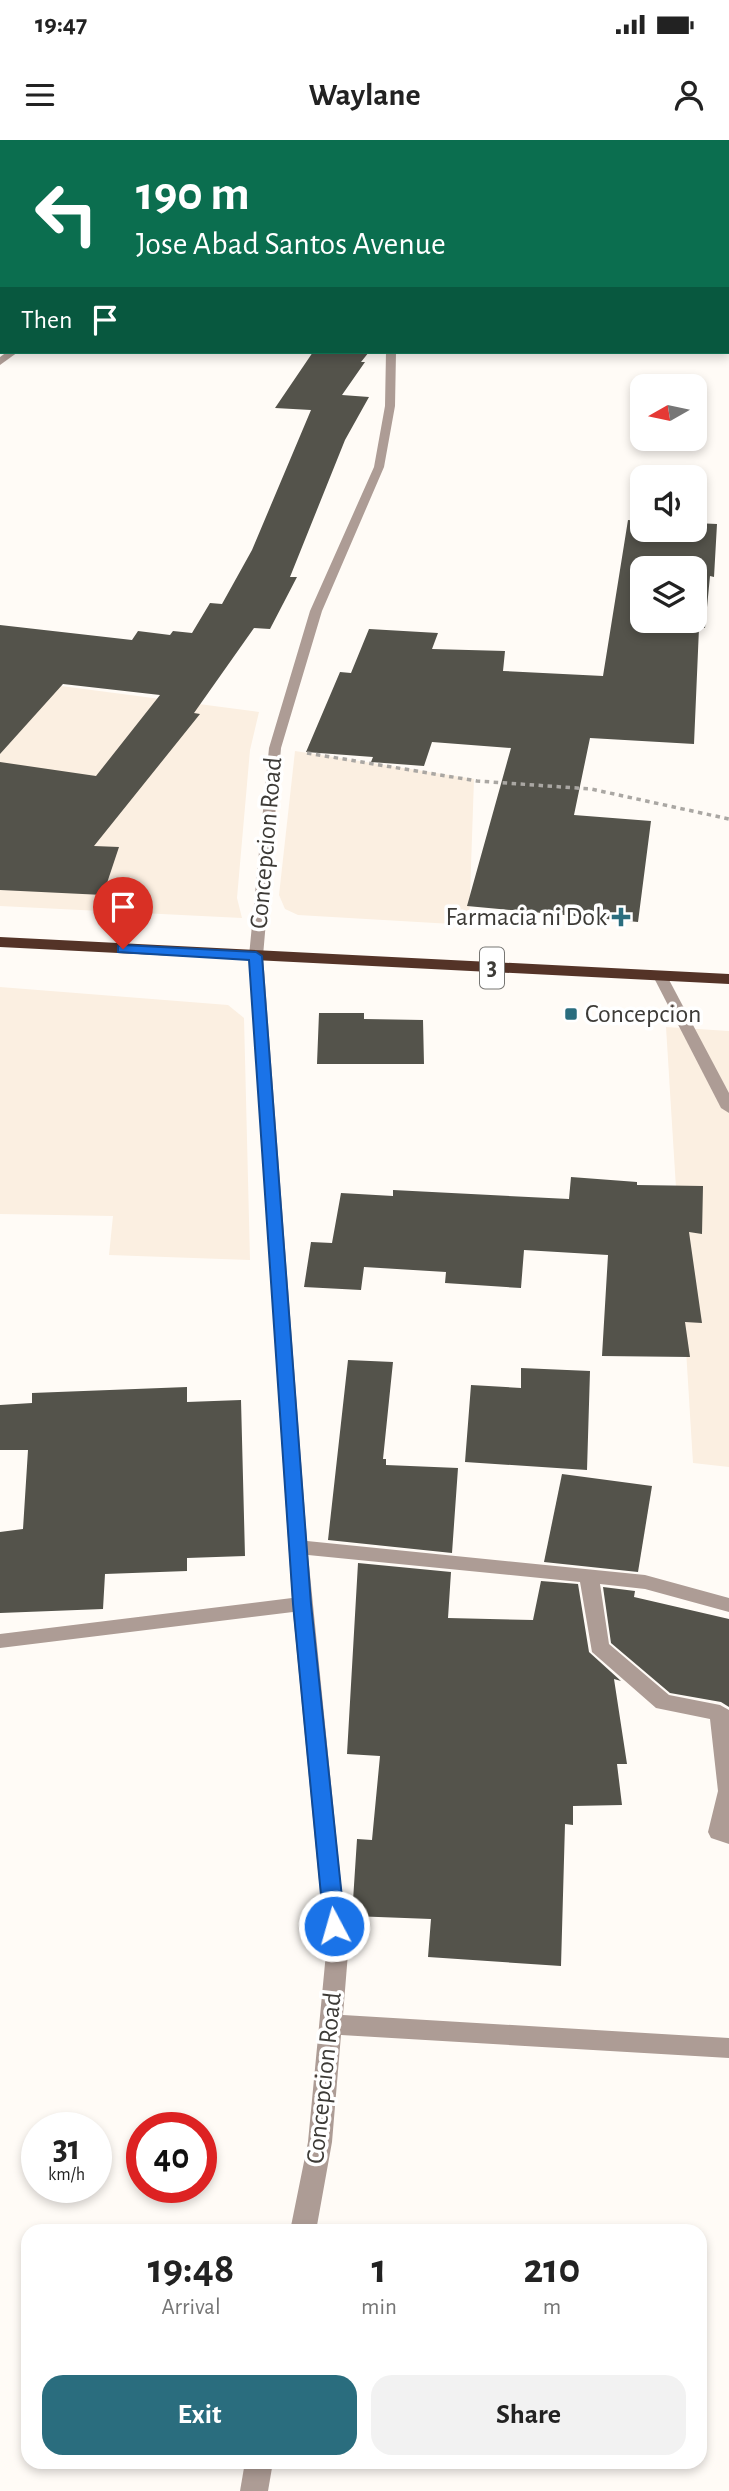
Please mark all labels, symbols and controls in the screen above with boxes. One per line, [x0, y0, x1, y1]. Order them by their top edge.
text: 19:47 [35, 11, 87, 37]
icon: menu [21, 76, 59, 114]
icon: person [670, 76, 708, 114]
text: Waylane [308, 79, 421, 111]
icon: left [21, 168, 112, 259]
text: 190 m [136, 170, 250, 219]
text: Jose Abad Santos Avenue [136, 228, 446, 260]
icon: arrive [86, 301, 124, 339]
text: Then [21, 307, 72, 333]
north arrow [630, 374, 707, 452]
map controls [630, 374, 707, 633]
button: sound [630, 465, 707, 542]
button: layers [630, 556, 707, 633]
street label: Concepcion Road [246, 756, 286, 930]
pin [93, 877, 153, 949]
icon: arrive [104, 888, 142, 926]
place label: Farmacia ni Dok [446, 904, 607, 930]
marker: Farmacia ni Dok [613, 909, 629, 925]
road number: 3 [480, 948, 504, 988]
place label: Concepcion [585, 1001, 701, 1027]
marker: Concepcion [563, 1006, 579, 1022]
position arrow [297, 1889, 371, 1963]
street label: Concepcion Road [302, 1991, 346, 2165]
speed limit sign: 40 [126, 2112, 217, 2203]
text: 31 [53, 2131, 80, 2166]
text: km/h [48, 2166, 85, 2184]
text: 19:48 [148, 2248, 234, 2290]
text: 1 [371, 2248, 387, 2290]
text: 210 [524, 2248, 580, 2290]
text: Arrival [161, 2296, 221, 2319]
text: min [361, 2296, 397, 2319]
text: m [543, 2296, 561, 2319]
button: Exit [42, 2375, 357, 2455]
button: Share [371, 2375, 686, 2455]

